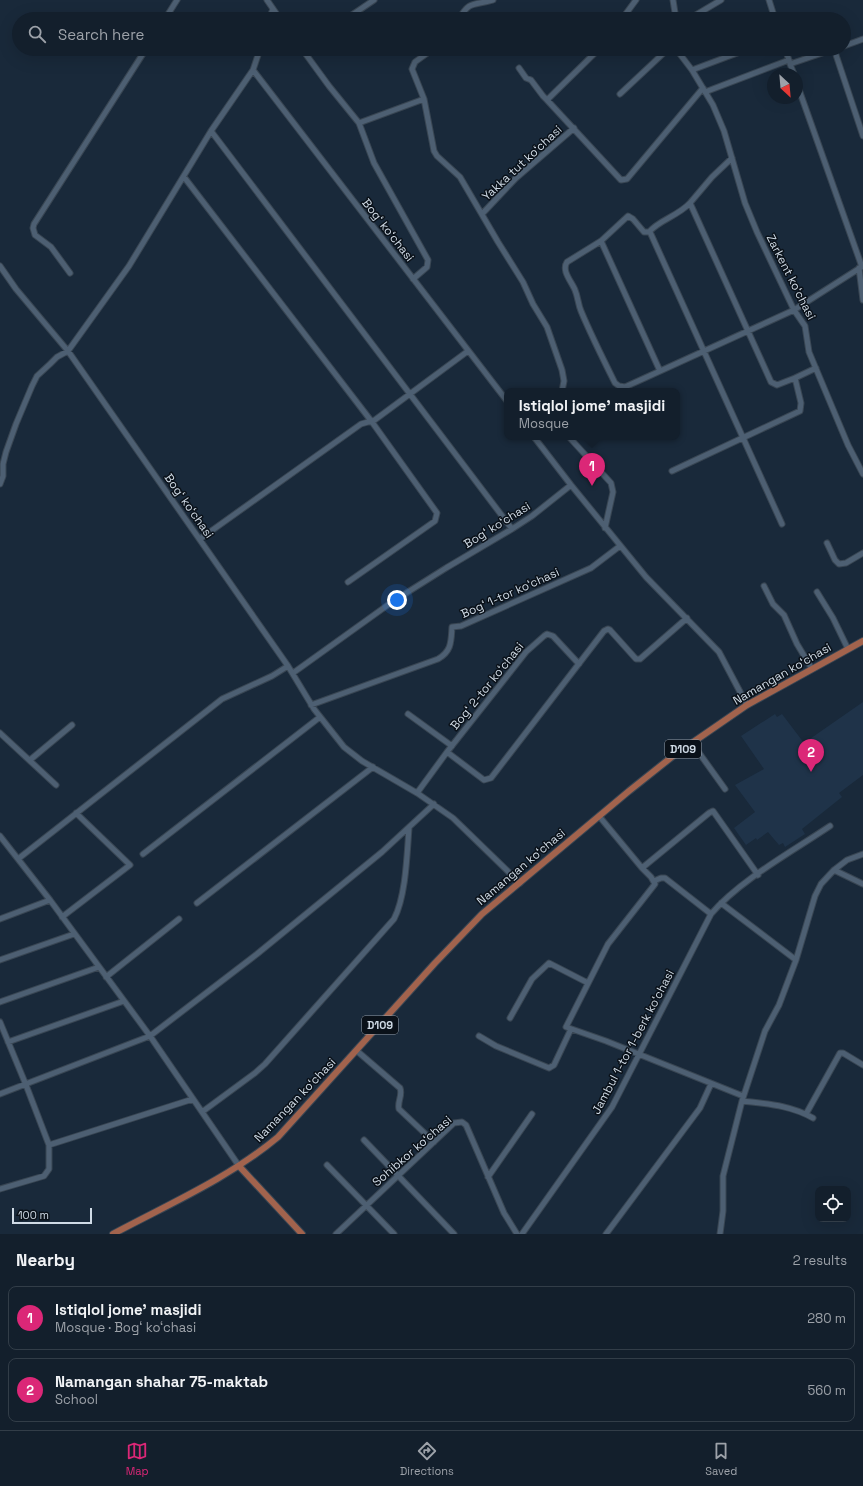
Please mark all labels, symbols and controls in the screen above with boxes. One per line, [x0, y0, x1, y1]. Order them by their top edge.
search box [12, 12, 851, 56]
icon: search [26, 23, 48, 45]
text: Search here [58, 25, 144, 44]
north arrow [767, 68, 803, 104]
street label: Yakka tut koʻchasi [479, 122, 565, 204]
street label: Bogʻ koʻchasi [358, 195, 418, 265]
street label: Zarkent koʻchasi [763, 232, 819, 322]
popup [504, 388, 680, 440]
text: Istiqlol jome’ masjidi [519, 396, 665, 415]
text: Mosque [519, 415, 569, 432]
pin: 1 [579, 453, 605, 486]
street label: Bogʻ koʻchasi [161, 470, 217, 542]
street label: Bogʻ koʻchasi [461, 498, 533, 552]
street label: Bogʻ 1-tor koʻchasi [458, 564, 562, 622]
your location [387, 590, 407, 610]
street label: Bogʻ 2-tor koʻchasi [447, 639, 527, 733]
street label: Namangan koʻchasi [730, 639, 834, 709]
pin: 2 [798, 739, 824, 772]
road number: D109 [665, 740, 701, 758]
street label: Namangan koʻchasi [473, 825, 569, 909]
street label: Jambul 1-tor 1-berk koʻchasi [588, 967, 678, 1117]
road number: D109 [362, 1016, 398, 1034]
street label: Namangan koʻchasi [251, 1055, 339, 1145]
street label: Sohibkor koʻchasi [369, 1112, 455, 1190]
map controls [815, 1186, 851, 1222]
button: locate [815, 1186, 851, 1222]
scale bar [12, 1206, 92, 1225]
text: 100 m [18, 1208, 49, 1222]
text: Nearby [16, 1249, 75, 1271]
text: 2 results [793, 1252, 847, 1269]
text: Istiqlol jome’ masjidi [55, 1300, 201, 1319]
text: 1 [27, 1310, 33, 1327]
text: 280 m [807, 1310, 846, 1327]
text: Mosque · Bogʻ koʻchasi [55, 1319, 196, 1336]
text: Namangan shahar 75-maktab [55, 1372, 268, 1391]
text: 2 [26, 1382, 34, 1399]
text: 560 m [807, 1382, 846, 1399]
text: School [55, 1391, 98, 1408]
tab: Map [126, 1440, 149, 1478]
tab: Directions [400, 1440, 454, 1478]
tab: Saved [705, 1440, 737, 1478]

